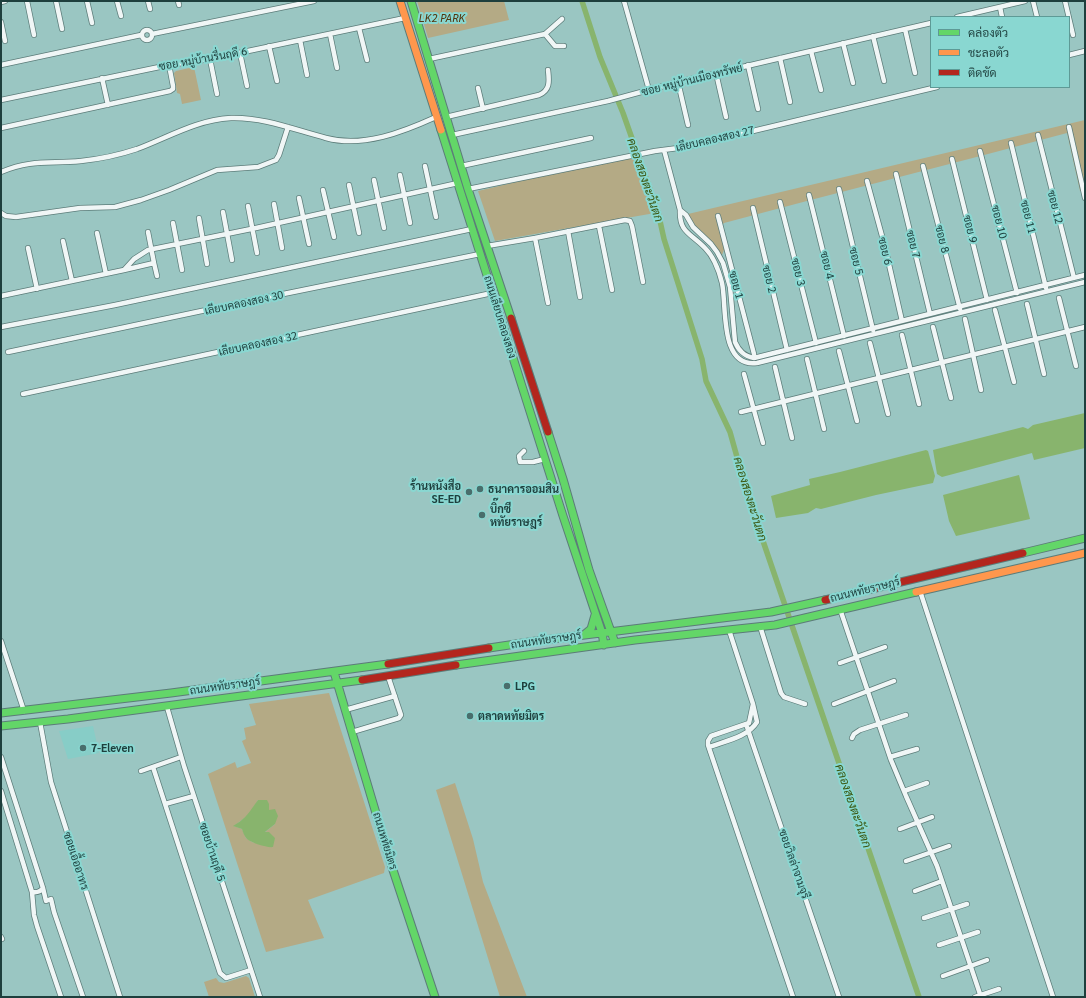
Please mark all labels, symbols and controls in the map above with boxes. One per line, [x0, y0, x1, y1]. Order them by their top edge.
park label: LK2 PARK [419, 11, 465, 25]
legend [930, 16, 1070, 88]
text: คล่องตัว [968, 24, 1008, 40]
text: ชะลอตัว [968, 44, 1009, 60]
street label: ซอย หมู่บ้านรื่นฤดี 6 [158, 45, 248, 73]
street label: ซอย หมู่บ้านเมืองทรัพย์ [640, 61, 744, 99]
text: ติดขัด [968, 64, 997, 80]
street label: เลียบคลองสอง 27 [674, 124, 756, 154]
water label: คลองสองตะวันตก [624, 136, 666, 224]
street label: ซอย 12 [1044, 189, 1066, 225]
street label: ซอย 11 [1017, 199, 1039, 235]
street label: ซอย 10 [988, 204, 1010, 240]
street label: ซอย 9 [960, 214, 980, 244]
street label: ซอย 8 [932, 224, 952, 254]
street label: ซอย 7 [903, 229, 923, 259]
street label: ซอย 6 [875, 236, 895, 266]
street label: ซอย 5 [846, 246, 866, 276]
street label: ซอย 4 [817, 250, 837, 280]
street label: ซอย 3 [788, 257, 808, 287]
street label: ซอย 2 [759, 264, 779, 294]
street label: ซอย 1 [726, 270, 746, 300]
street label: ถนนเลียบคลองสอง [481, 274, 519, 360]
street label: เลียบคลองสอง 30 [203, 288, 285, 318]
street label: เลียบคลองสอง 32 [217, 329, 299, 359]
water label: คลองสองตะวันตก [730, 455, 770, 543]
place label: ร้านหนังสือ SE-ED [410, 479, 461, 505]
place label: ธนาคารออมสิน [488, 482, 559, 496]
marker: ธนาคารออมสิน [475, 484, 485, 494]
marker: ร้านหนังสือ SE-ED [464, 487, 474, 497]
place label: บิ๊กซี หทัยราษฎร์ [490, 502, 542, 528]
marker: บิ๊กซี หทัยราษฎร์ [477, 510, 487, 520]
street label: ถนนหทัยราษฎร์ [829, 575, 901, 605]
street label: ถนนหทัยราษฎร์ [510, 629, 582, 651]
street label: ถนนหทัยราษฎร์ [189, 675, 261, 697]
place label: LPG [515, 679, 535, 693]
marker: LPG [502, 681, 512, 691]
place label: ตลาดหทัยมิตร [478, 709, 544, 723]
marker: ตลาดหทัยมิตร [465, 711, 475, 721]
place label: 7-Eleven [91, 741, 134, 755]
marker: 7-Eleven [78, 743, 88, 753]
water label: คลองสองตะวันตก [832, 762, 874, 850]
street label: ถนนหทัยมิตร [370, 811, 400, 871]
street label: ซอยบ้านฤดี 5 [196, 821, 228, 883]
street label: ซอยวิลล่าจามจุรี [776, 827, 812, 901]
street label: ซอยเอื้ออาทร [60, 830, 92, 892]

